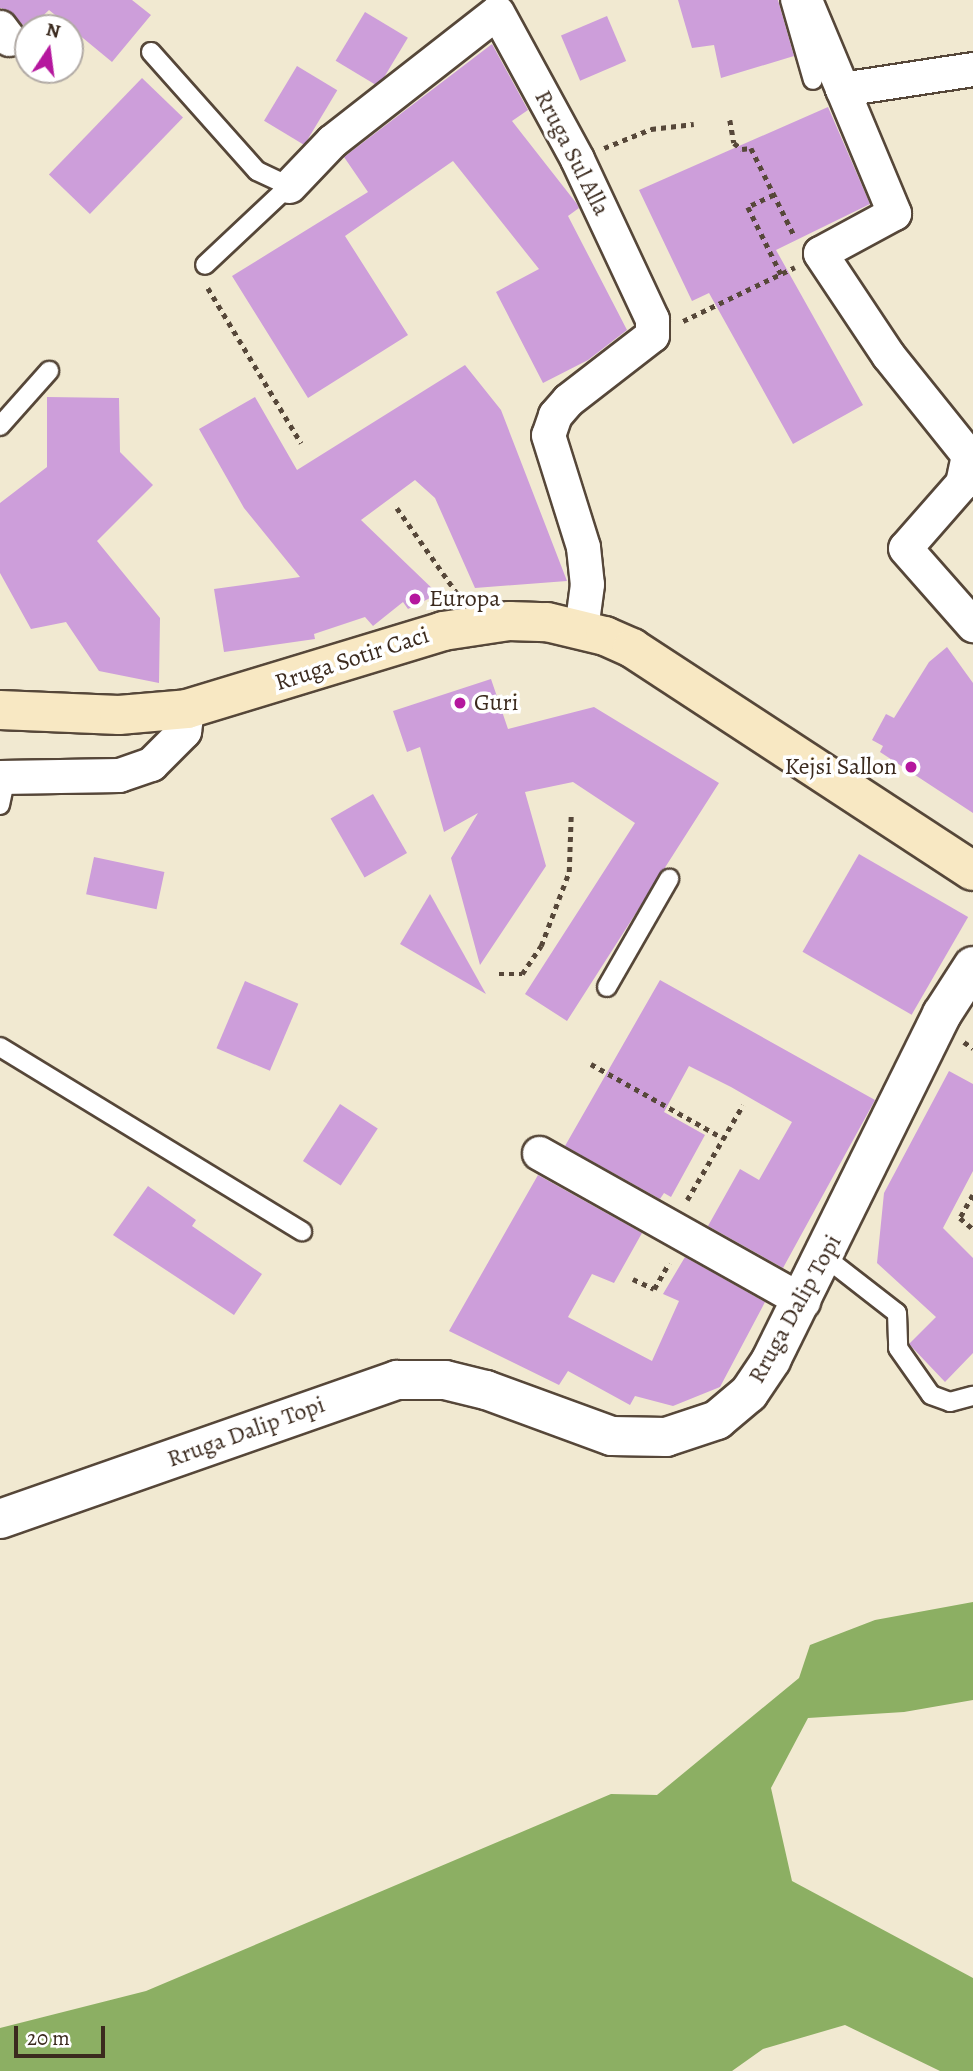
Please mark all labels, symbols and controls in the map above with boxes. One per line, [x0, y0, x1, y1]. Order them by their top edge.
north arrow [14, 14, 84, 84]
text: N [44, 16, 63, 45]
street label: Rruga Sul Alla [528, 85, 616, 221]
place label: Europa [429, 585, 500, 613]
marker: Europa [407, 591, 423, 607]
street label: Rruga Sotir Caci [271, 621, 433, 697]
place label: Guri [474, 689, 518, 717]
marker: Guri [452, 695, 468, 711]
place label: Kejsi Sallon [784, 753, 897, 781]
marker: Kejsi Sallon [903, 759, 919, 775]
street label: Rruga Dalip Topi [742, 1230, 848, 1388]
street label: Rruga Dalip Topi [163, 1390, 329, 1474]
scale bar [18, 2011, 108, 2056]
text: 20 m [27, 2024, 70, 2052]

